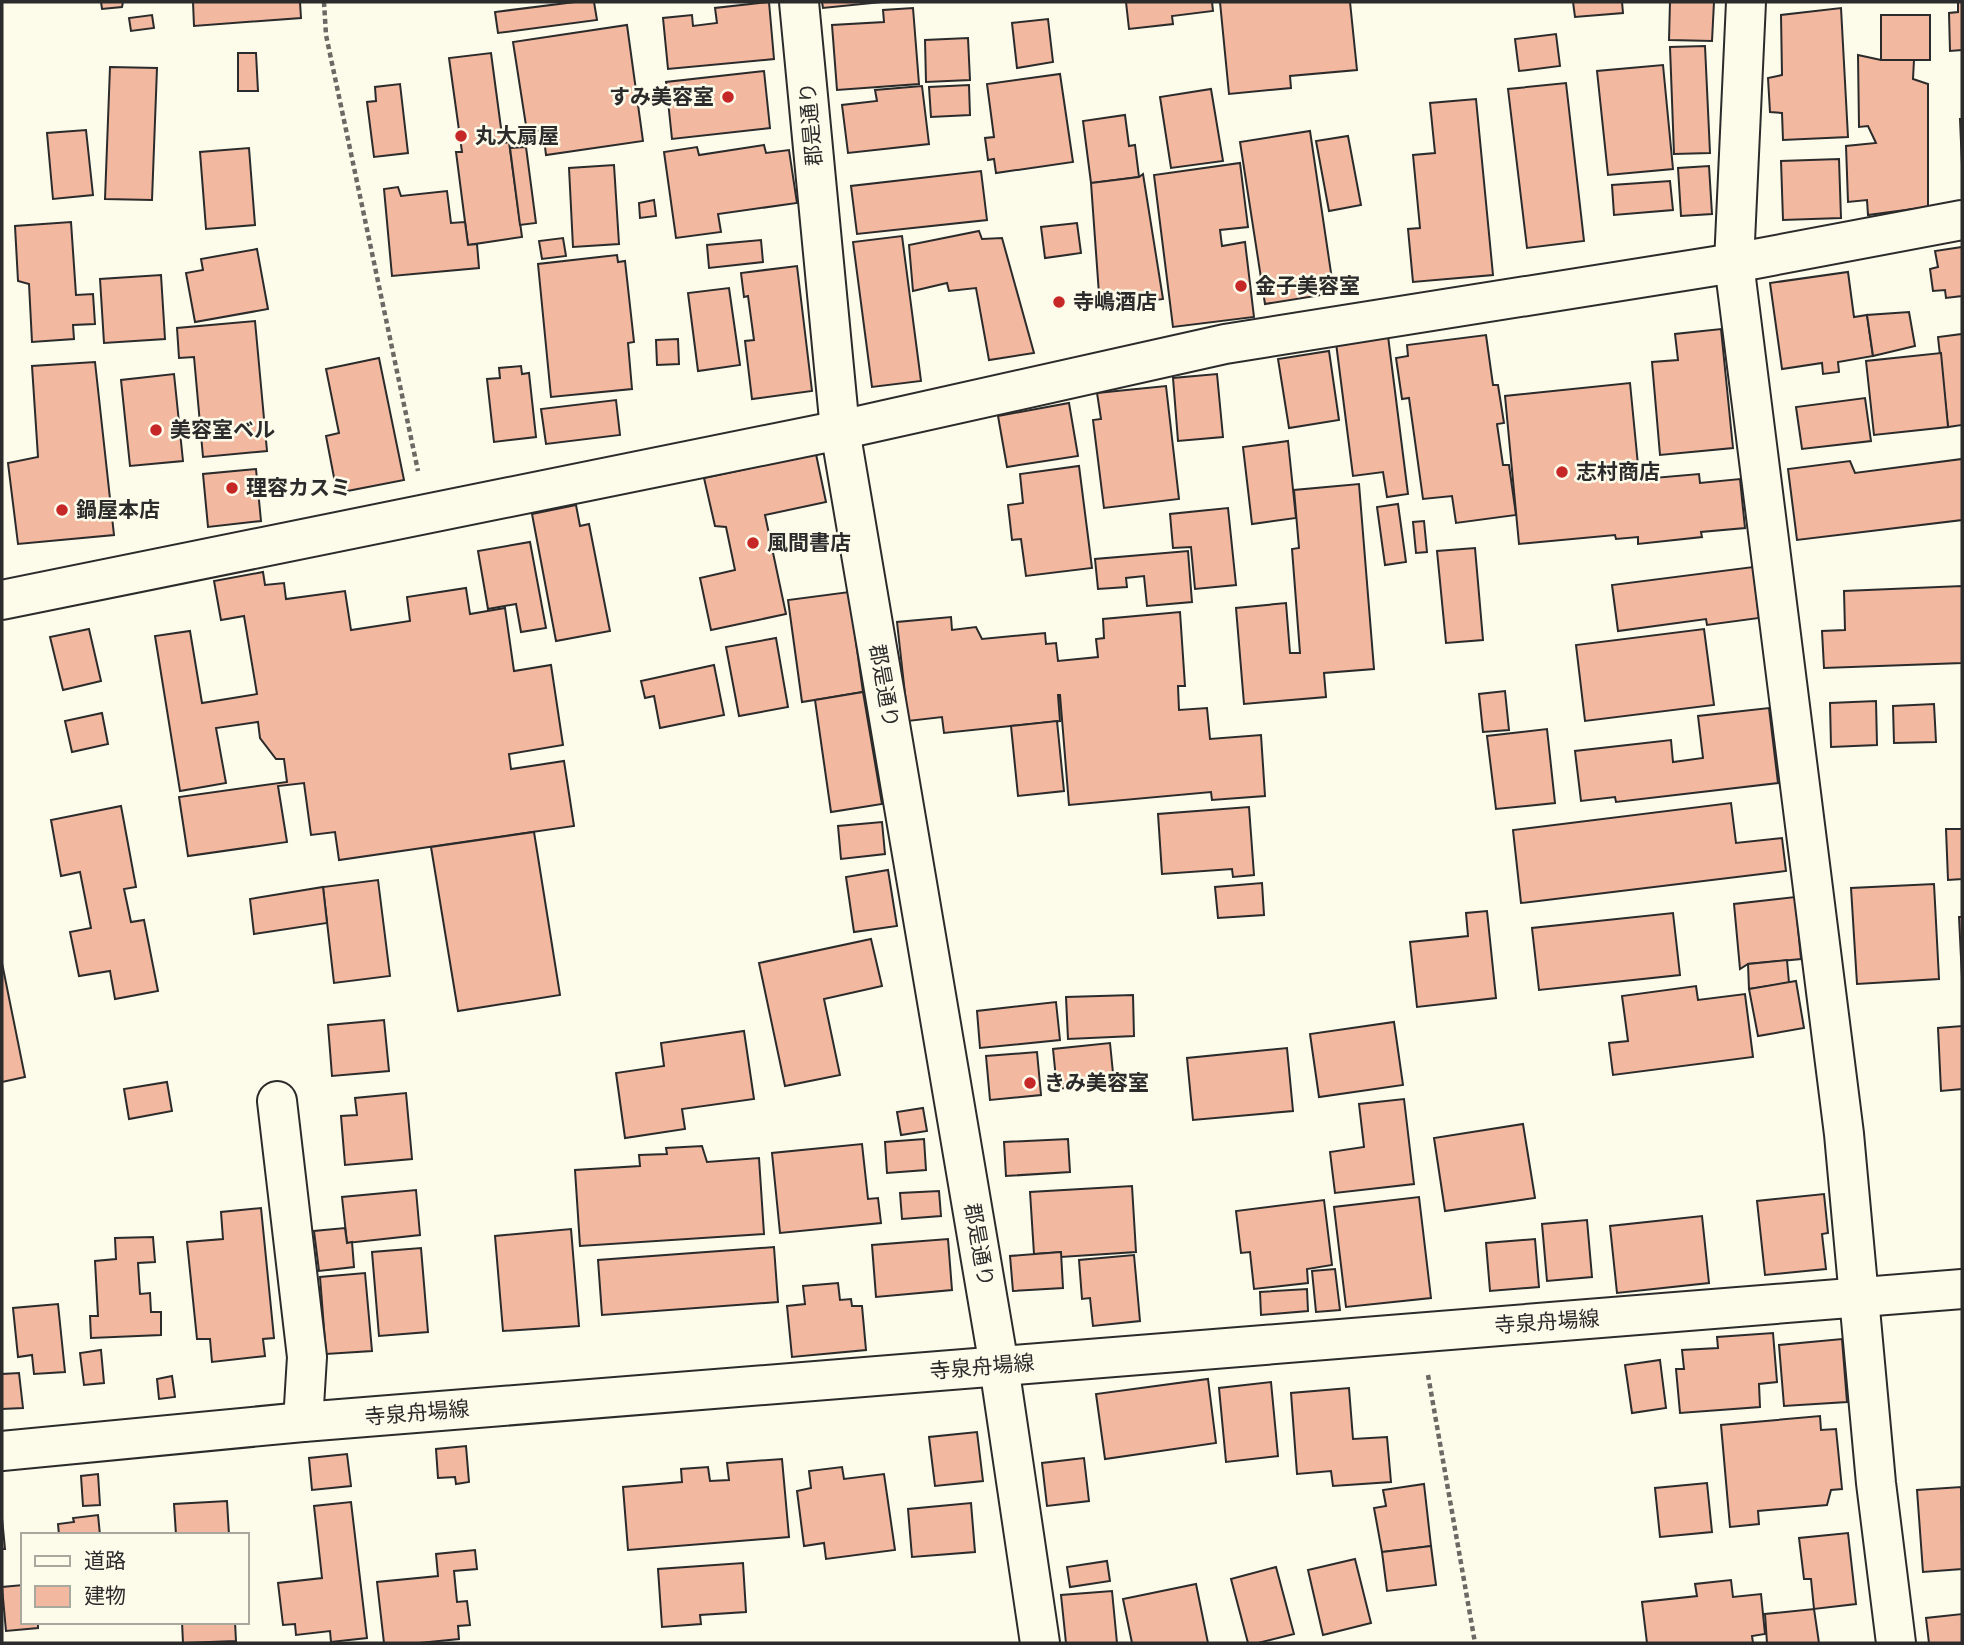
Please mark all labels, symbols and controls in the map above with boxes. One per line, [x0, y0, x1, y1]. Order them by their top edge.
place label: すみ美容室 [609, 80, 714, 112]
street label: 郡是通り [790, 81, 830, 167]
marker: すみ美容室 [720, 89, 736, 105]
place label: 丸大扇屋 [475, 119, 559, 151]
marker: 丸大扇屋 [453, 128, 469, 144]
place label: 金子美容室 [1255, 269, 1360, 301]
marker: 金子美容室 [1233, 278, 1249, 294]
place label: 寺嶋酒店 [1073, 285, 1157, 317]
marker: 寺嶋酒店 [1051, 294, 1067, 310]
place label: 美容室ベル [170, 413, 275, 445]
marker: 美容室ベル [148, 422, 164, 438]
place label: 志村商店 [1576, 455, 1660, 487]
marker: 志村商店 [1554, 464, 1570, 480]
place label: 理容カスミ [246, 471, 351, 503]
marker: 理容カスミ [224, 480, 240, 496]
place label: 鍋屋本店 [76, 493, 160, 525]
marker: 鍋屋本店 [54, 502, 70, 518]
place label: 風間書店 [767, 526, 851, 558]
marker: 風間書店 [745, 535, 761, 551]
street label: 郡是通り [862, 642, 908, 730]
place label: きみ美容室 [1044, 1066, 1149, 1098]
marker: きみ美容室 [1022, 1075, 1038, 1091]
street label: 郡是通り [957, 1201, 1003, 1289]
street label: 寺泉舟場線 [1493, 1301, 1600, 1341]
street label: 寺泉舟場線 [928, 1345, 1036, 1387]
street label: 寺泉舟場線 [363, 1391, 471, 1433]
legend [21, 1533, 248, 1624]
text: 道路 [84, 1544, 126, 1576]
text: 建物 [84, 1579, 126, 1611]

